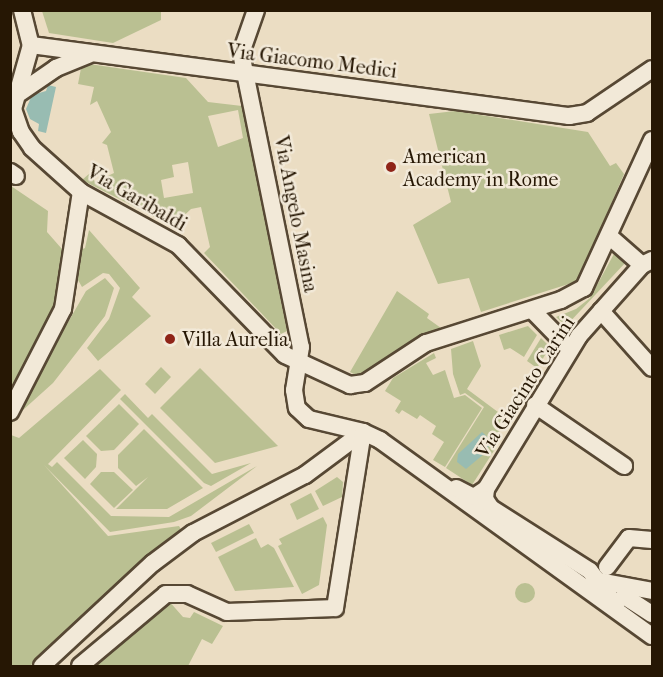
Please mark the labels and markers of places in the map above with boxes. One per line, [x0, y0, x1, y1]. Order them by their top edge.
place label: American Academy in Rome [403, 144, 558, 191]
marker: American Academy in Rome [384, 160, 398, 174]
place label: Villa Aurelia [182, 327, 288, 351]
marker: Villa Aurelia [163, 332, 177, 346]

